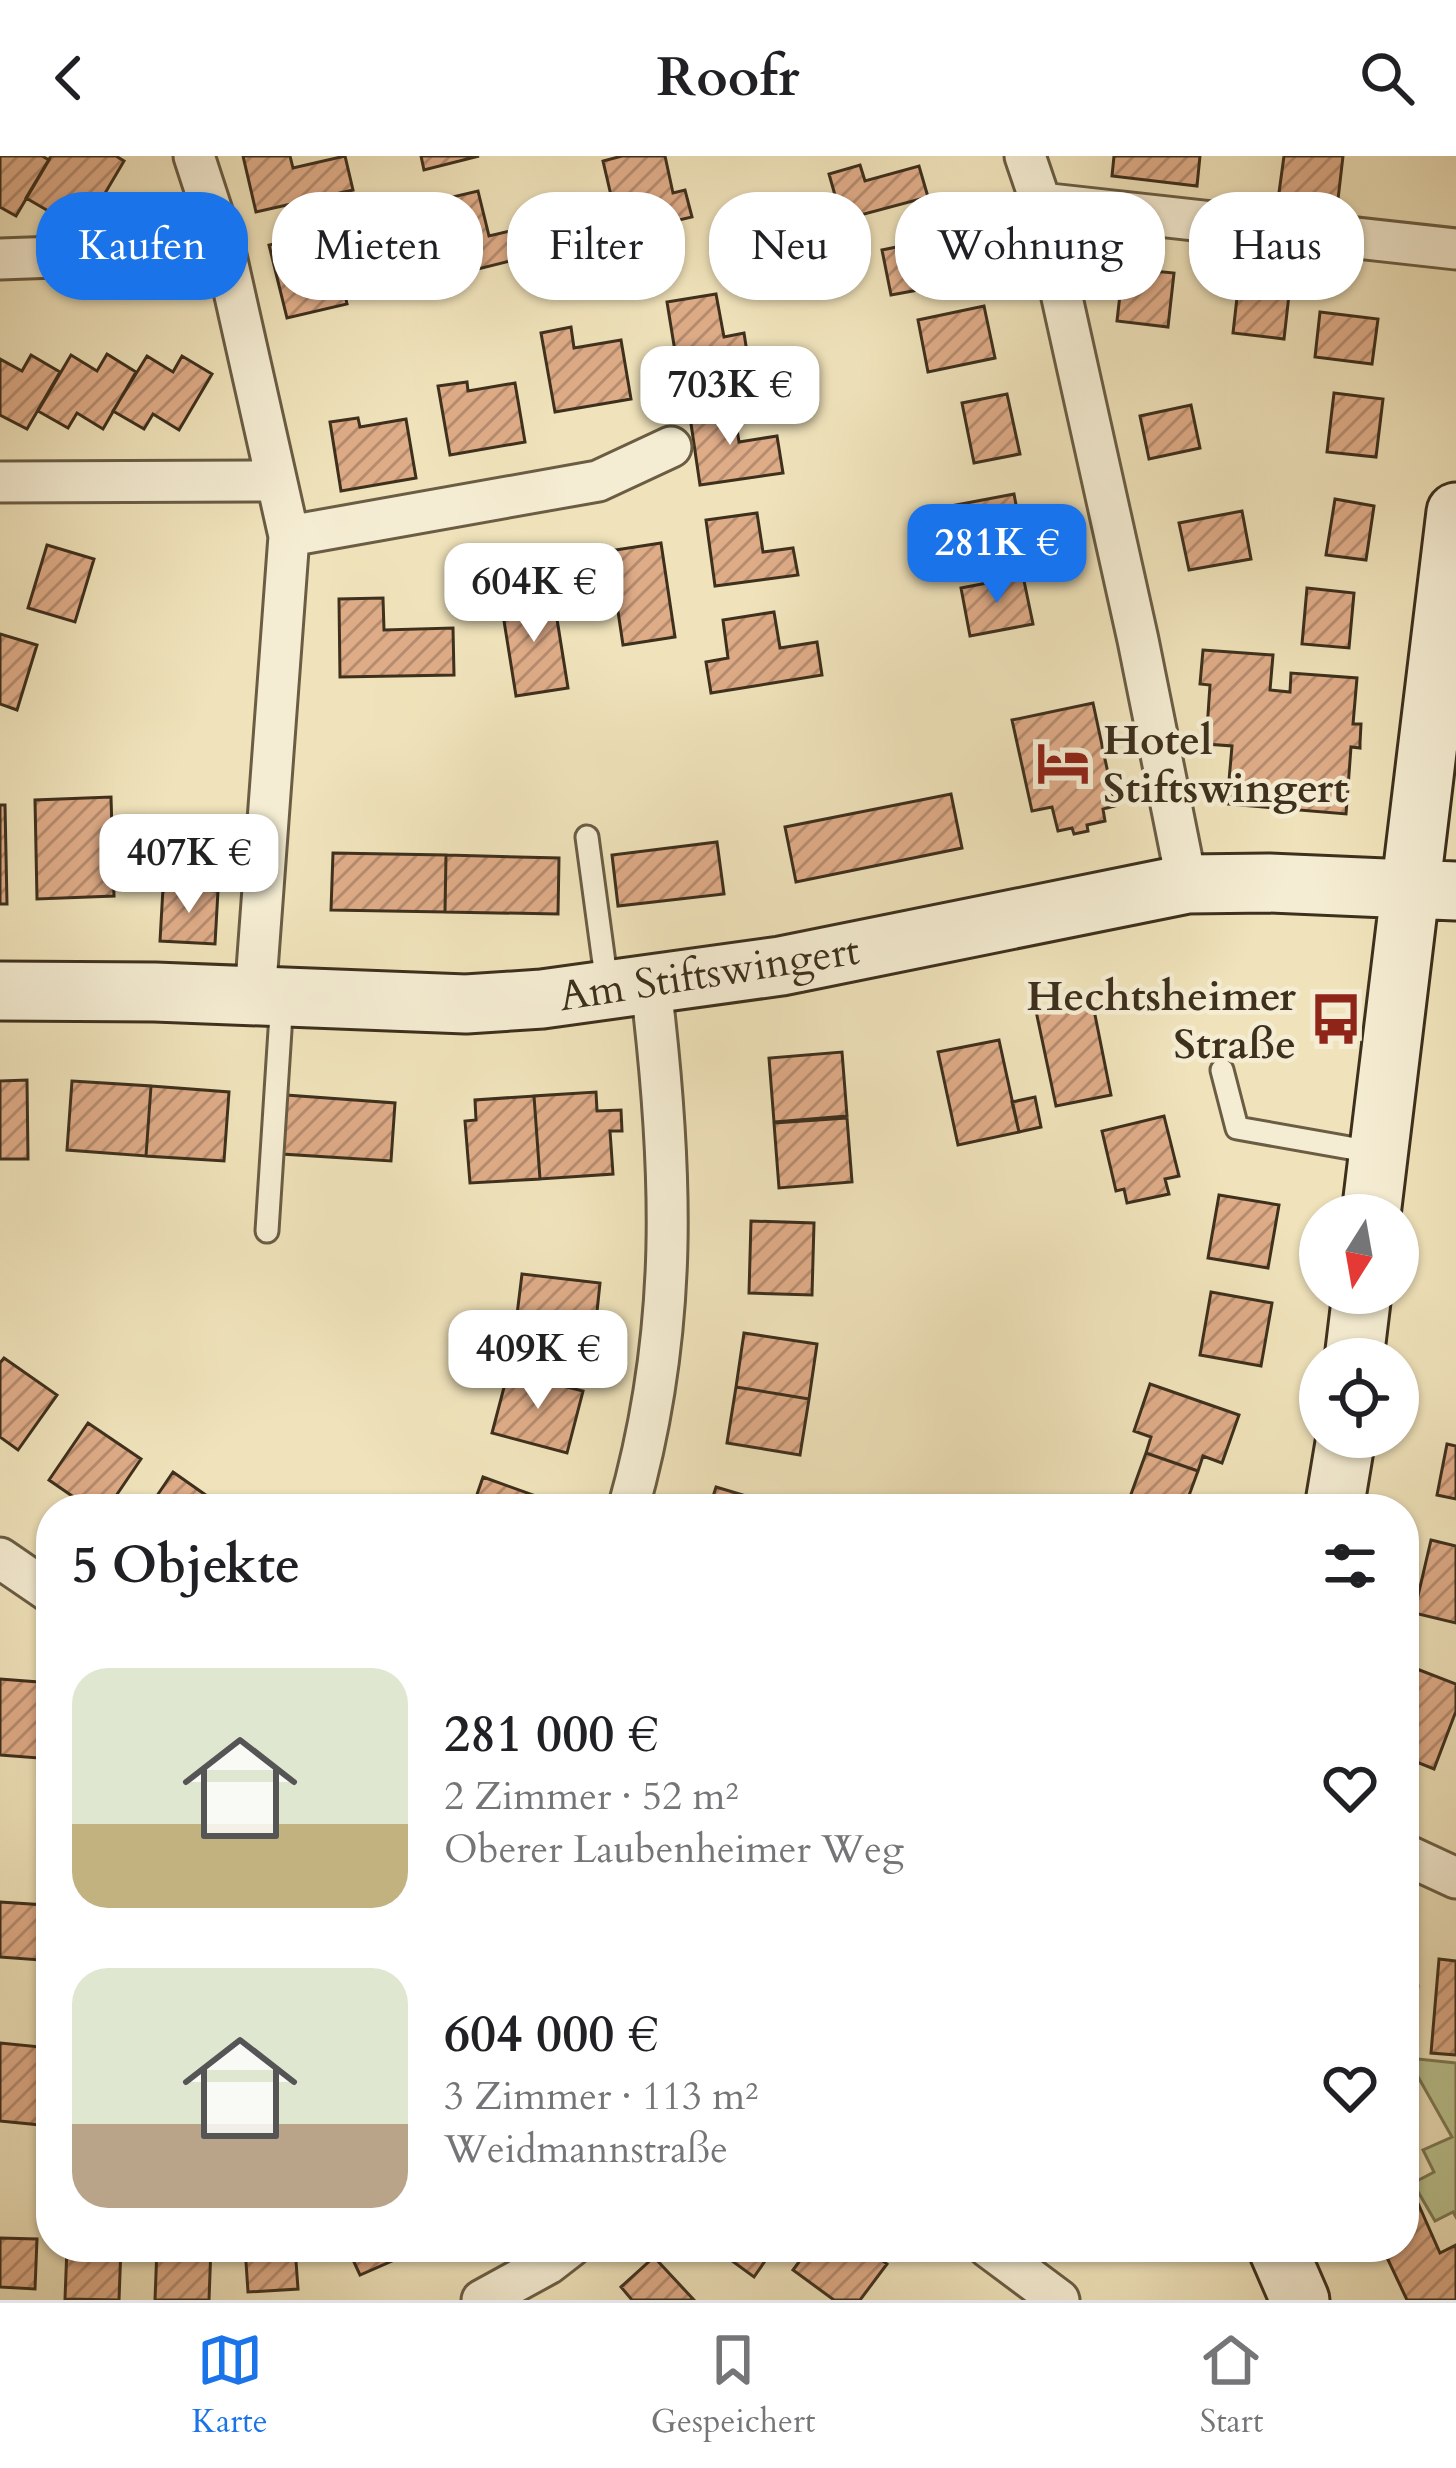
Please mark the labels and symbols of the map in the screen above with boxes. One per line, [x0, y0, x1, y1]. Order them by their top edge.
pin: 703K € [632, 346, 828, 448]
pin: 281K € [899, 504, 1095, 606]
pin: 604K € [436, 543, 632, 645]
place label: Hotel Stiftswingert [1103, 712, 1348, 817]
hotel icon: Hotel Stiftswingert [1034, 734, 1092, 792]
pin: 407K € [91, 814, 287, 916]
street label: Am Stiftswingert [555, 922, 864, 1025]
place label: Hechtsheimer Straße [1027, 968, 1296, 1073]
bus stop icon: Hechtsheimer Straße [1307, 990, 1365, 1048]
north arrow [1299, 1194, 1419, 1314]
pin: 409K € [440, 1310, 636, 1412]

